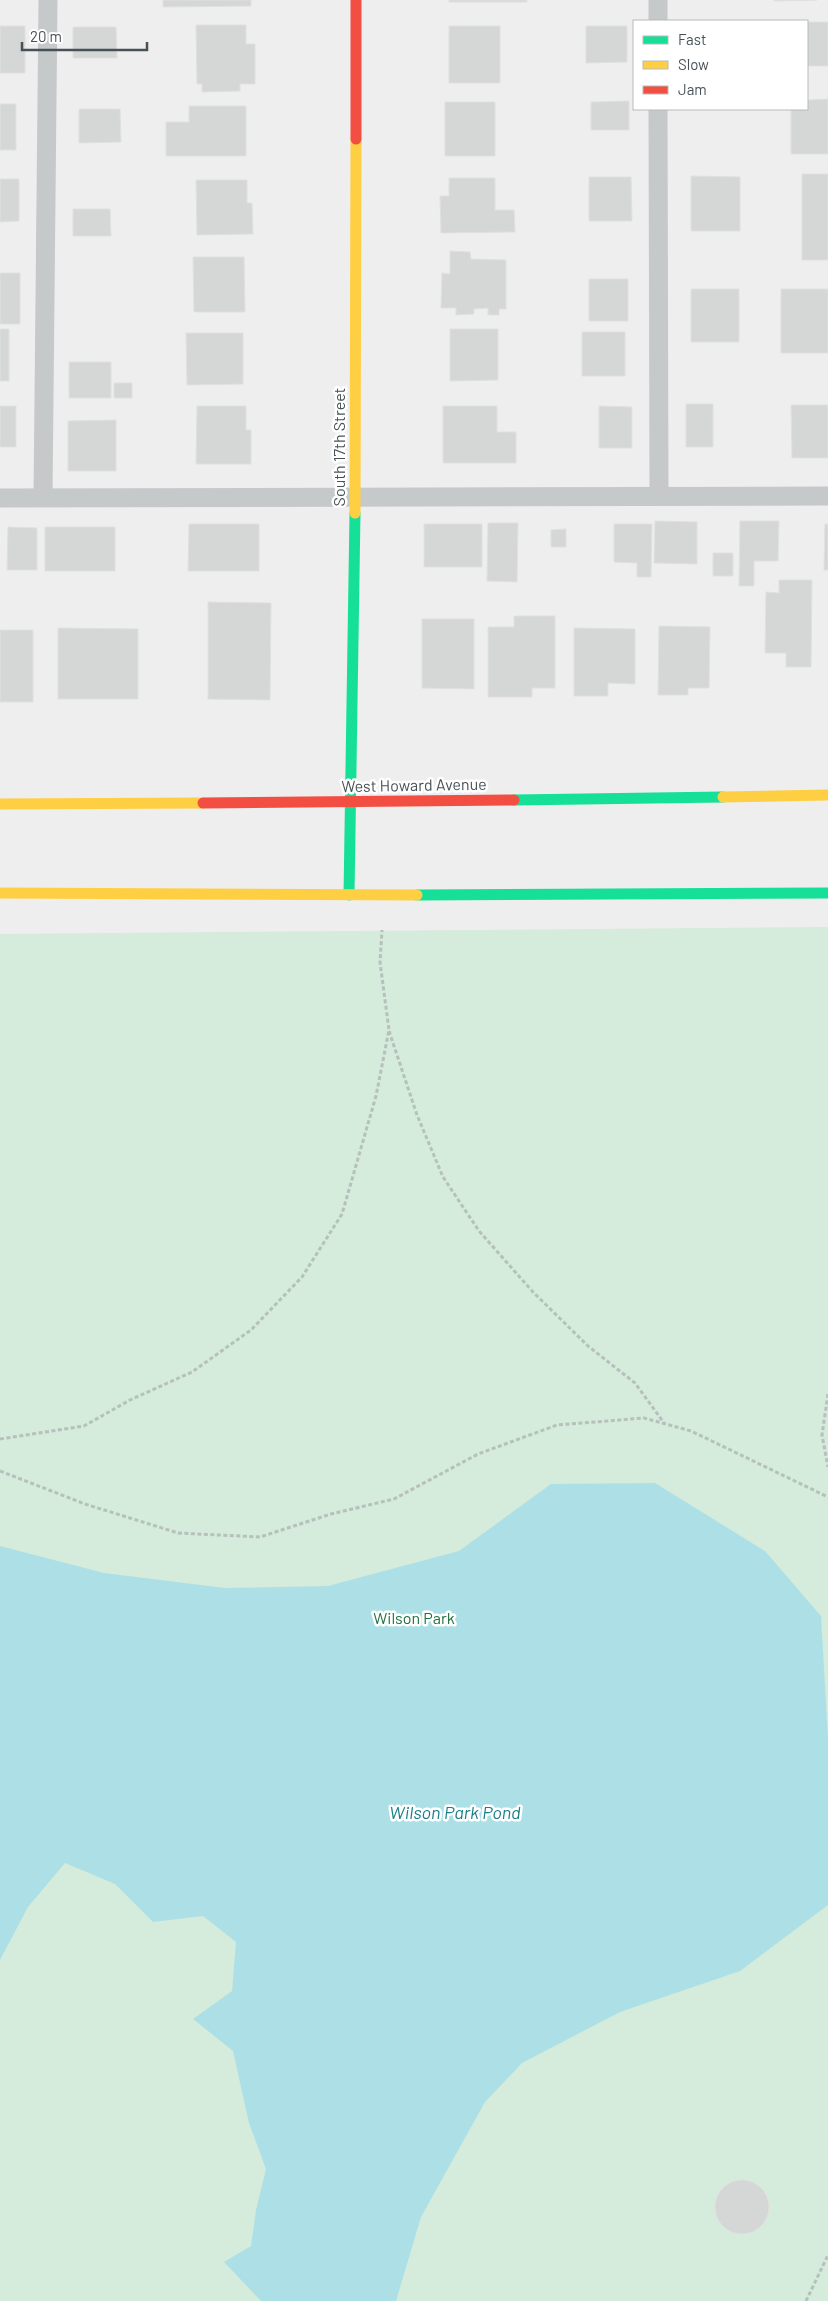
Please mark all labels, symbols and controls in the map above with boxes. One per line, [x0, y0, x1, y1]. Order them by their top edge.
scale bar [22, 20, 148, 52]
legend [633, 20, 808, 110]
text: 20 m [30, 27, 62, 45]
text: Fast [678, 30, 706, 48]
text: Slow [678, 55, 709, 73]
text: Jam [678, 80, 707, 98]
street label: South 17th Street [329, 388, 348, 506]
street label: West Howard Avenue [341, 774, 487, 795]
park label: Wilson Park [373, 1608, 455, 1627]
water label: Wilson Park Pond [389, 1801, 521, 1823]

